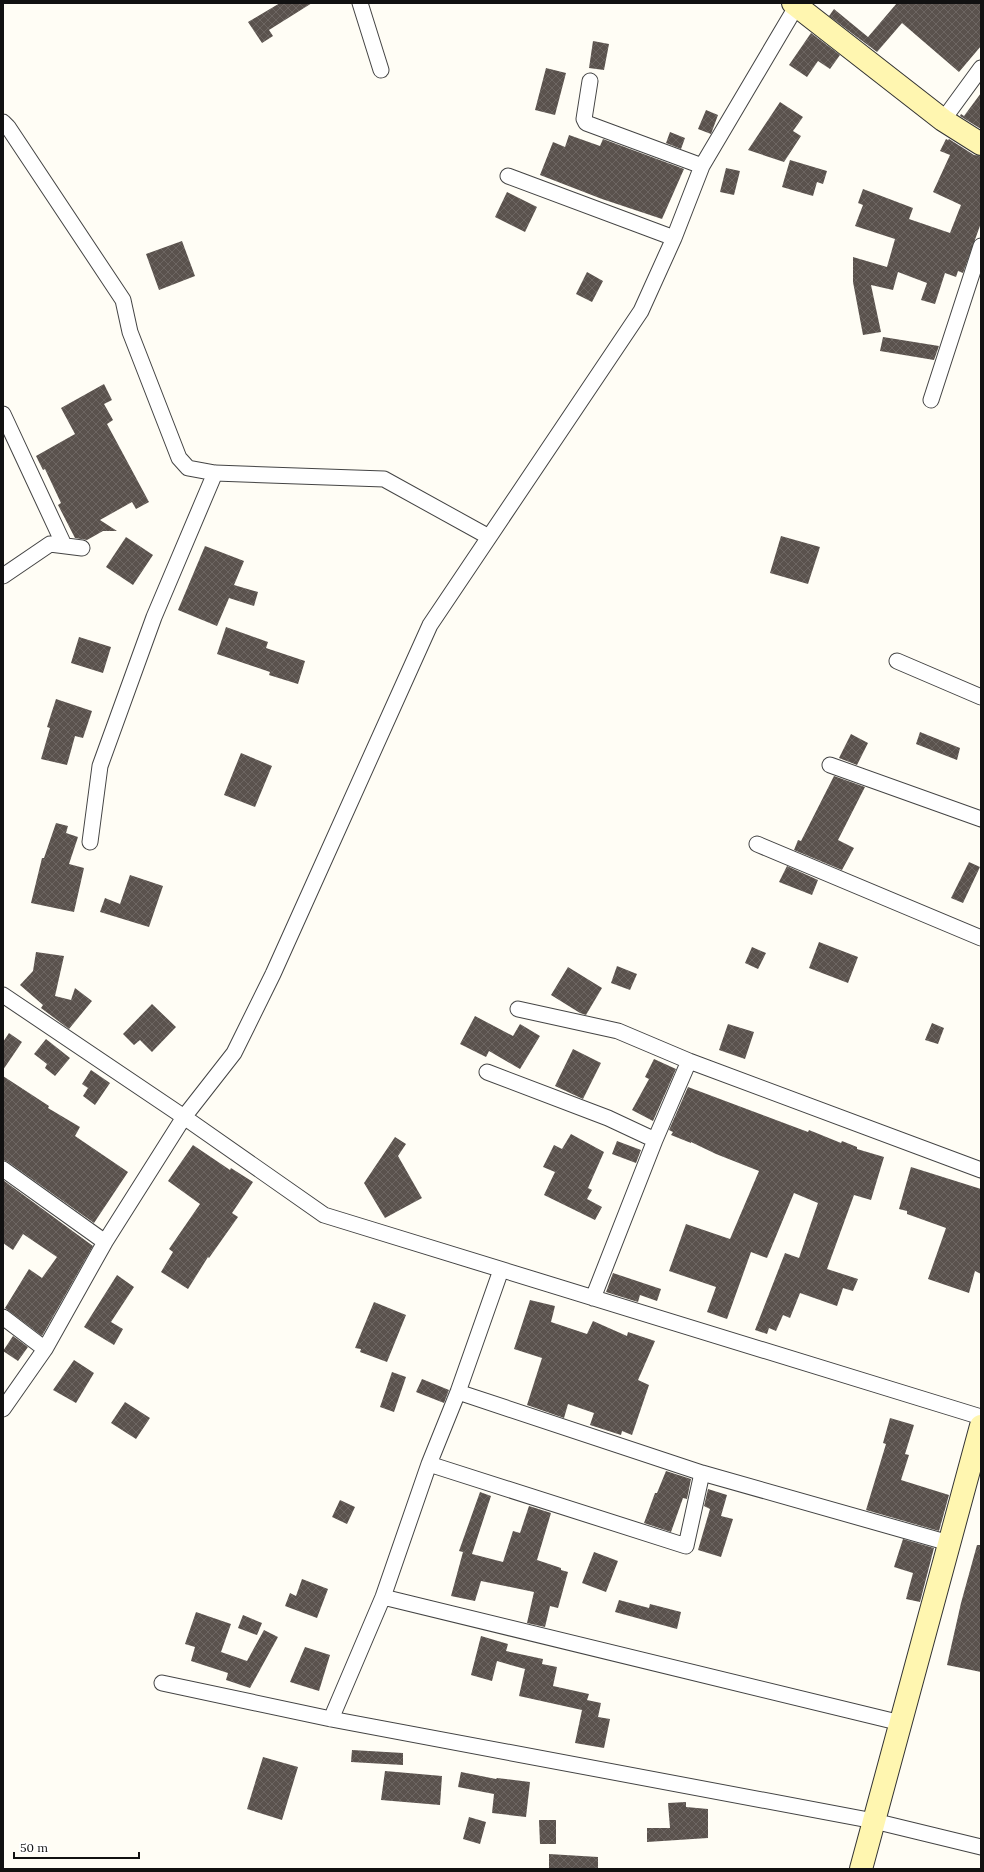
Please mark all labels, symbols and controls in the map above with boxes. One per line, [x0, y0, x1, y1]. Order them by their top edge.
scale bar [14, 1834, 139, 1860]
text: 50 m [20, 1840, 48, 1855]

